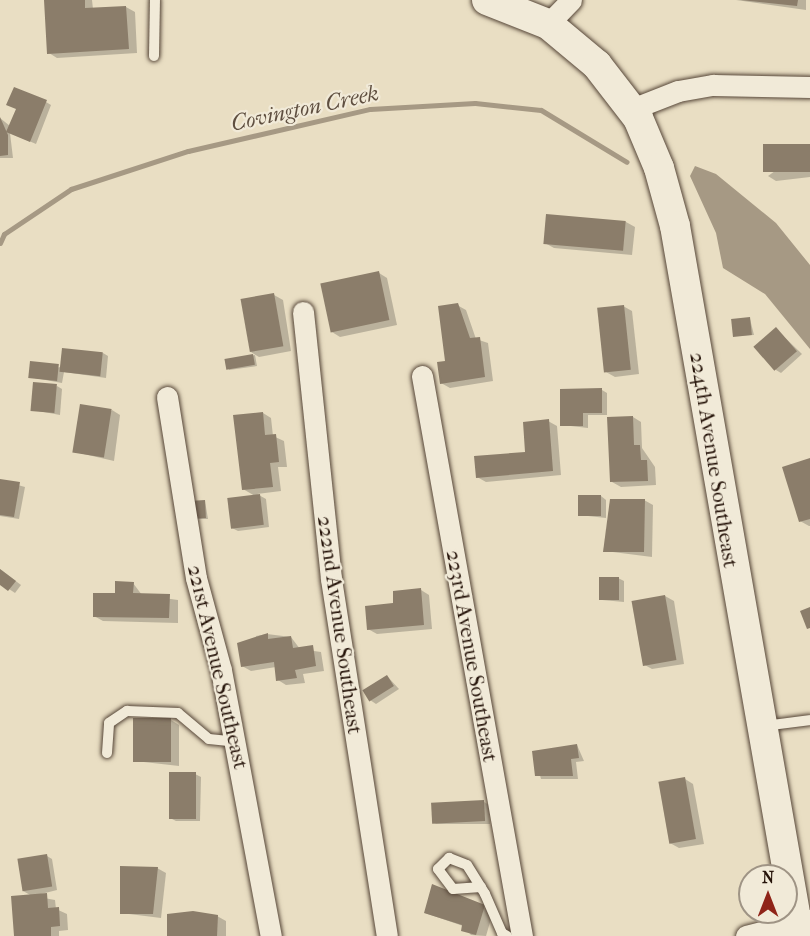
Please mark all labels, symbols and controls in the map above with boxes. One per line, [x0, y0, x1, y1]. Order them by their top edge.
water label: Covington Creek [229, 80, 381, 138]
street label: 224th Avenue Southeast [685, 351, 743, 569]
street label: 222nd Avenue Southeast [312, 514, 368, 736]
street label: 223rd Avenue Southeast [441, 548, 503, 764]
street label: 221st Avenue Southeast [182, 562, 254, 772]
north arrow [738, 864, 798, 924]
text: N [762, 868, 774, 887]

